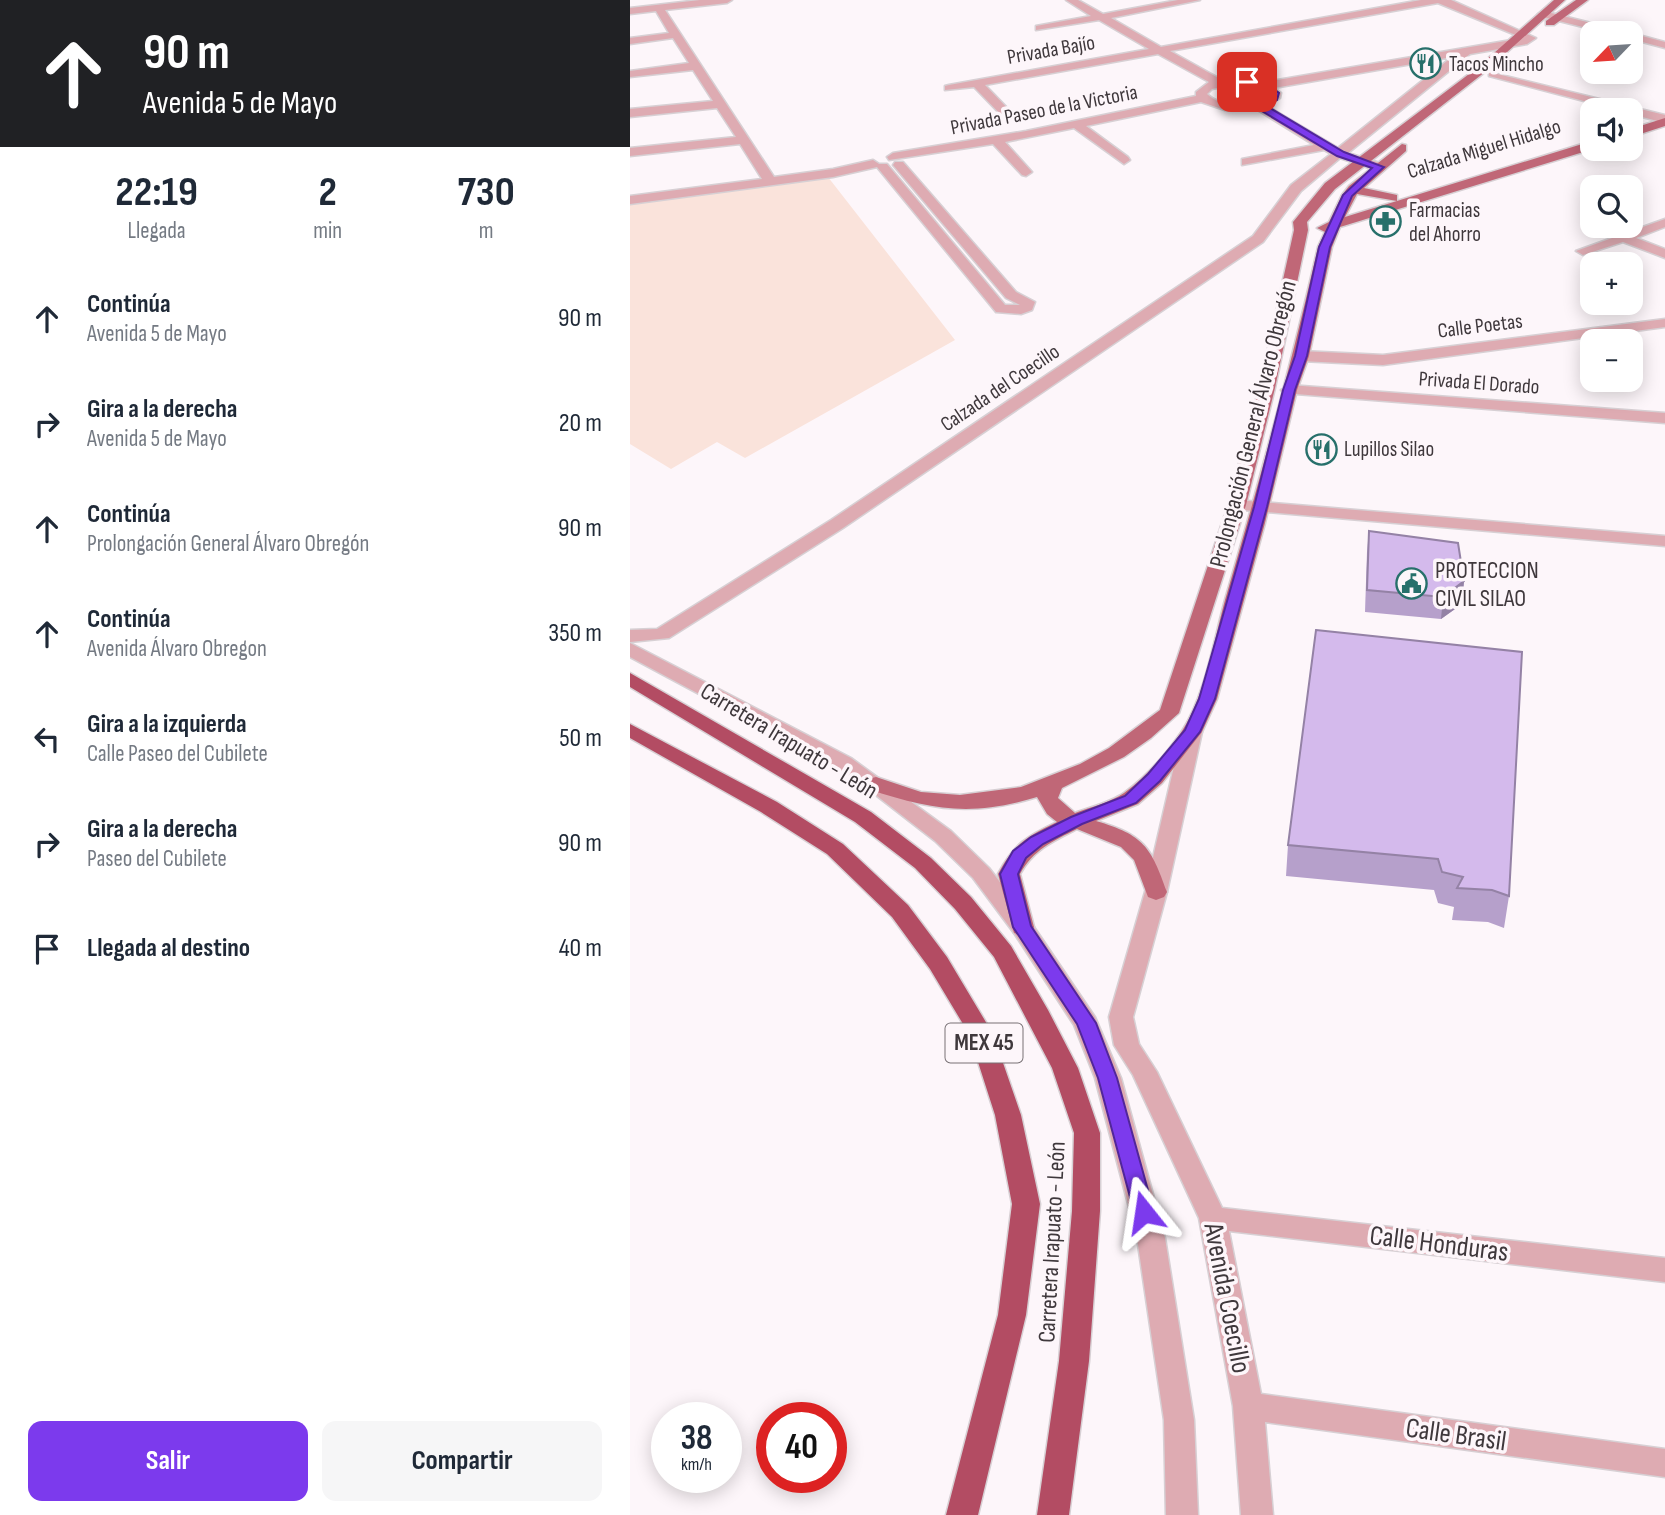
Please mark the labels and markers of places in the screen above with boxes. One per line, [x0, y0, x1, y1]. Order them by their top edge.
restaurant icon: Tacos Mincho [1409, 47, 1443, 81]
pin [1217, 52, 1277, 112]
place label: Tacos Mincho [1449, 52, 1544, 77]
place label: Farmacias del Ahorro [1409, 198, 1481, 247]
pharmacy icon: Farmacias del Ahorro [1369, 205, 1403, 239]
restaurant icon: Lupillos Silao [1304, 432, 1338, 466]
place label: Lupillos Silao [1344, 437, 1434, 462]
place label: PROTECCION CIVIL SILAO [1435, 556, 1539, 613]
public building icon: PROTECCION CIVIL SILAO [1395, 567, 1429, 601]

